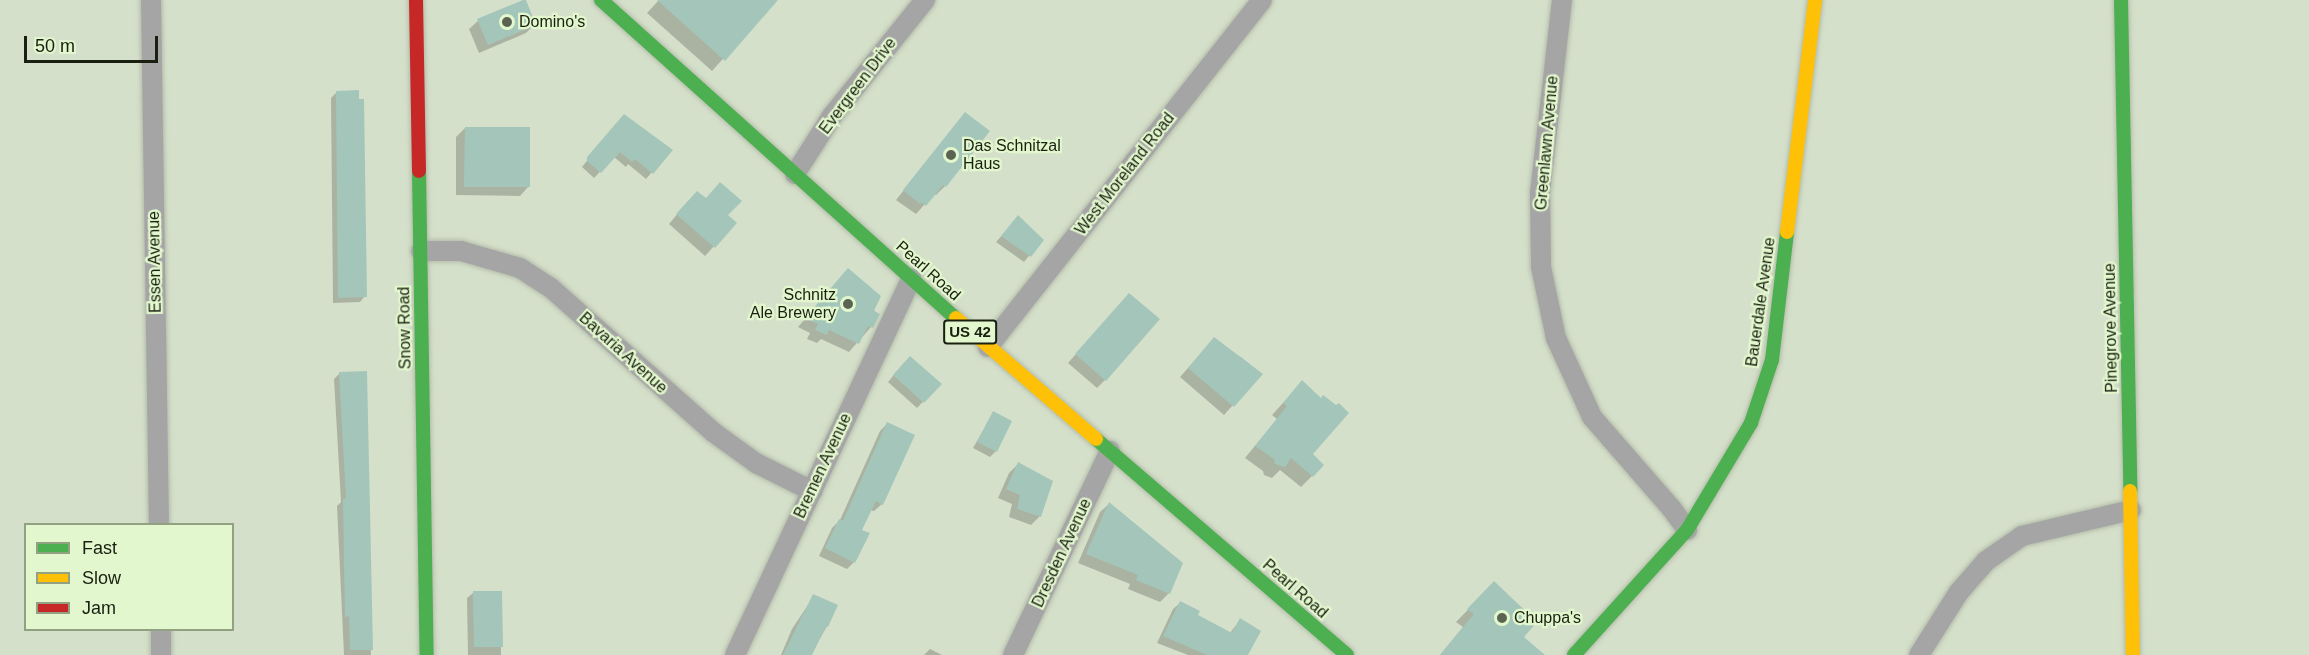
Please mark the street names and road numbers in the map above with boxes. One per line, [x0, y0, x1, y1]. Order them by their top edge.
street label: Evergreen Drive [816, 34, 900, 138]
street label: Greenlawn Avenue [1532, 75, 1562, 211]
street label: West Moreland Road [1071, 109, 1179, 239]
street label: Essen Avenue [145, 210, 165, 314]
street label: Bauerdale Avenue [1742, 236, 1780, 368]
street label: Pearl Road [892, 237, 964, 305]
street label: Pinegrove Avenue [2100, 263, 2122, 393]
street label: Snow Road [395, 286, 415, 370]
street label: Bavaria Avenue [575, 308, 671, 398]
road number: US 42 [943, 320, 997, 344]
street label: Bremen Avenue [790, 410, 856, 522]
street label: Dresden Avenue [1028, 495, 1096, 611]
street label: Pearl Road [1258, 555, 1332, 623]

